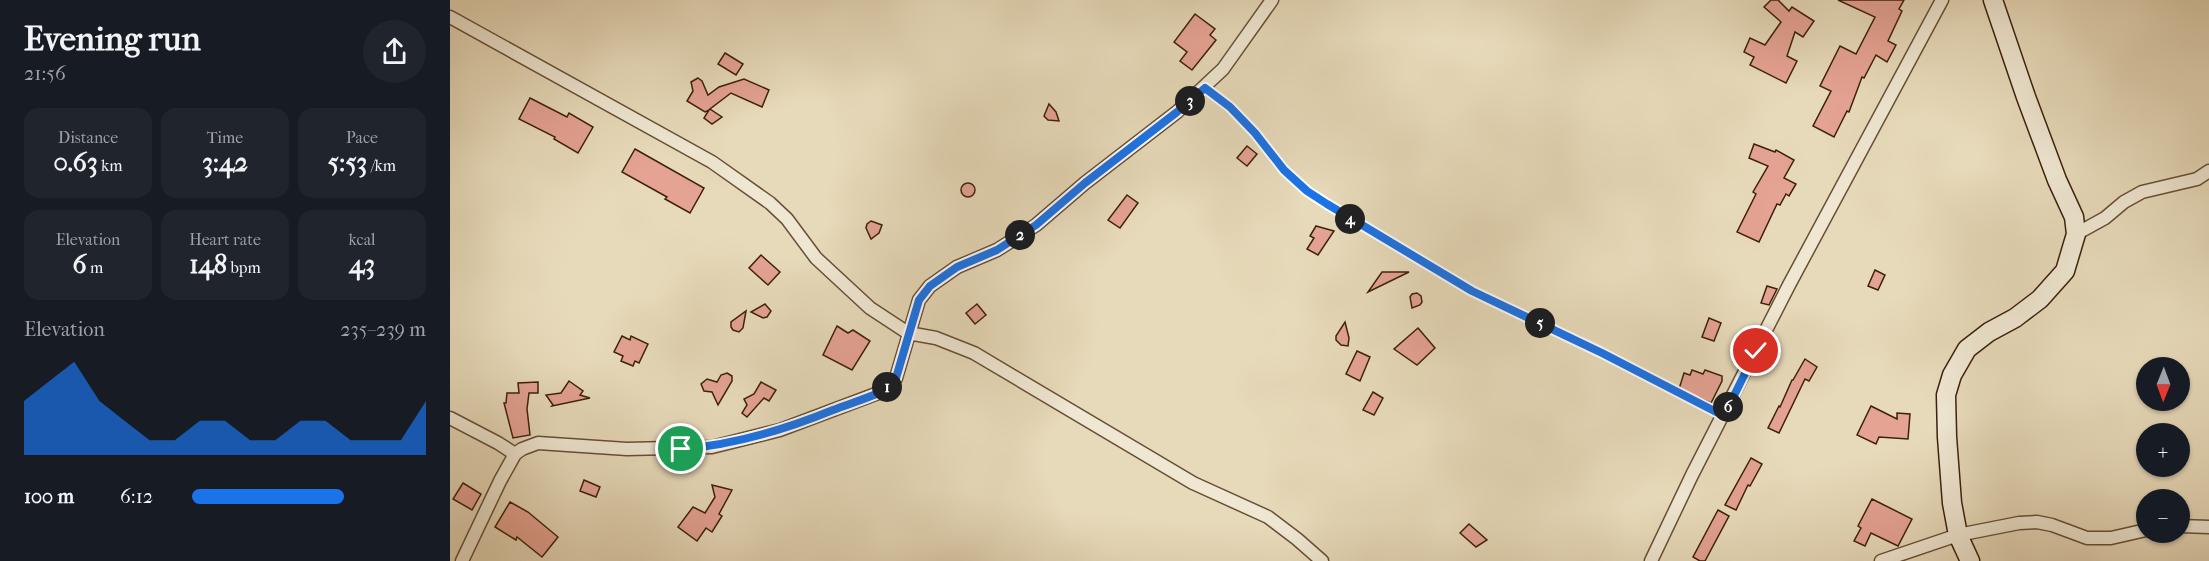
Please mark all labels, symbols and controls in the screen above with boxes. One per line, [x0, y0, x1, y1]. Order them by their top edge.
text: Evening run [24, 20, 201, 59]
button: share [363, 20, 426, 83]
text: 21:56 [24, 62, 66, 85]
pin: 3 [1175, 86, 1205, 116]
text: 3 [1187, 91, 1193, 110]
text: Distance [58, 128, 118, 147]
text: Time [207, 128, 243, 147]
text: Pace [346, 128, 378, 147]
text: 0.63 [53, 147, 98, 178]
text: 3:42 [202, 147, 248, 178]
text: 5:53 [328, 147, 367, 178]
text: km [98, 156, 123, 175]
text: /km [367, 156, 396, 175]
pin: 4 [1335, 204, 1365, 234]
text: 4 [1345, 209, 1355, 228]
pin: 2 [1005, 220, 1035, 250]
text: 2 [1016, 225, 1024, 244]
text: Elevation [56, 230, 120, 249]
text: Heart rate [189, 230, 261, 249]
text: kcal [349, 230, 375, 249]
text: 6 [73, 249, 87, 280]
text: 148 [189, 249, 227, 280]
text: 43 [349, 249, 375, 280]
text: m [87, 258, 103, 277]
text: bpm [227, 258, 261, 277]
pin: 5 [1525, 308, 1555, 338]
text: 5 [1537, 313, 1543, 332]
text: Elevation [24, 318, 105, 341]
text: 235–239 m [340, 318, 426, 341]
pin [1730, 325, 1781, 376]
icon: check [1739, 334, 1772, 367]
north arrow [2136, 357, 2190, 411]
map controls [2136, 357, 2190, 543]
pin: 1 [872, 372, 902, 402]
text: 1 [884, 377, 890, 396]
pin: 6 [1713, 392, 1743, 422]
text: 6 [1724, 397, 1732, 416]
pin [655, 423, 706, 474]
button: + [2136, 423, 2190, 477]
icon: arrive [664, 432, 697, 465]
text: 100 m [24, 485, 74, 508]
text: 6:12 [120, 485, 153, 508]
button: − [2136, 489, 2190, 543]

